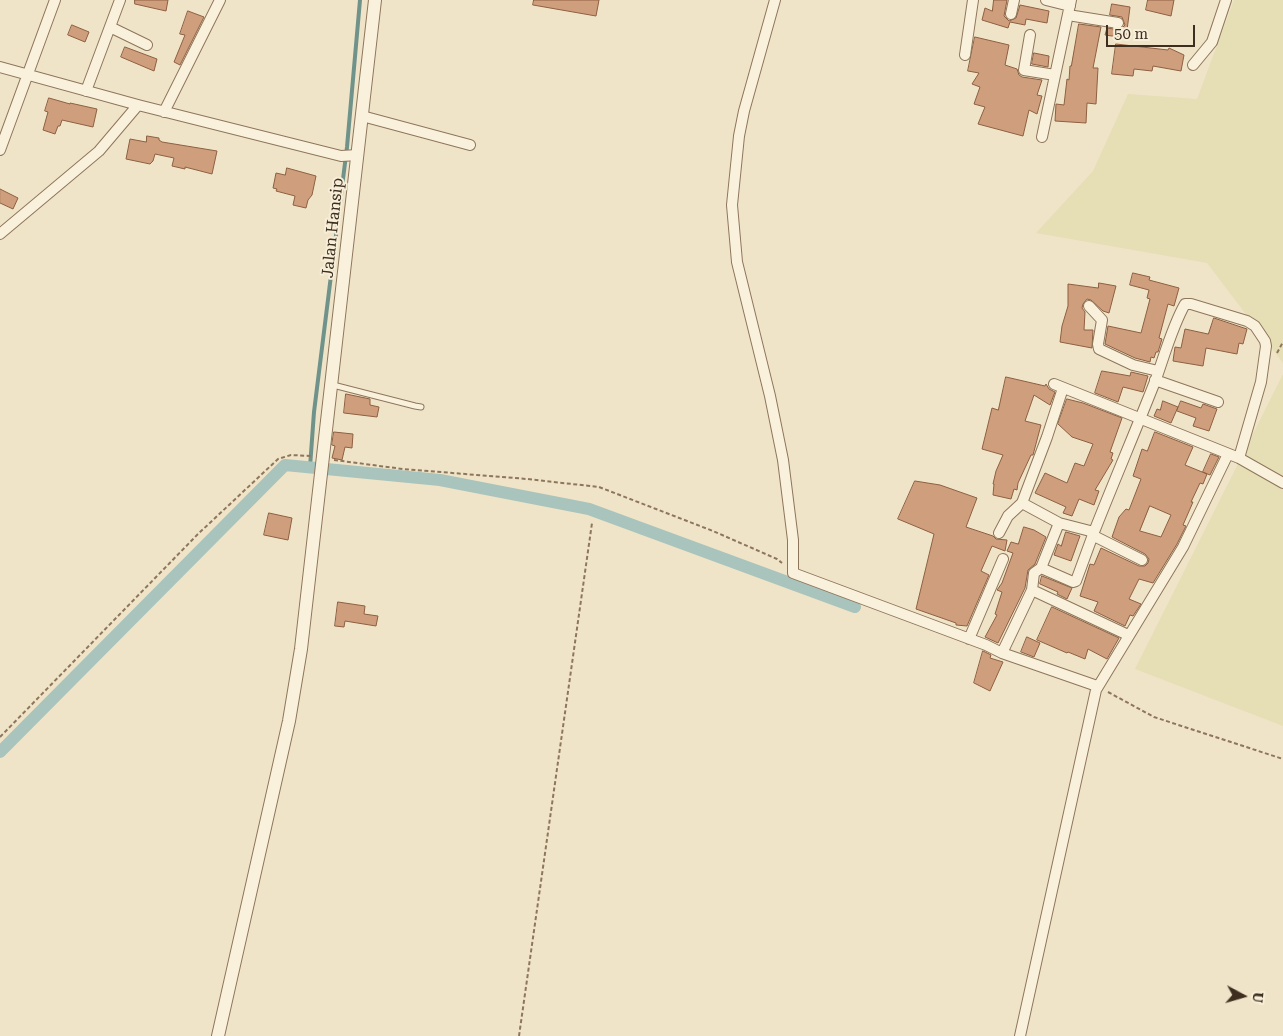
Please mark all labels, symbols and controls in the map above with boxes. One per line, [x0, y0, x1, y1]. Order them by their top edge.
scale bar [1108, 15, 1197, 47]
text: 50 m [1114, 25, 1148, 43]
street label: Jalan Hansip [318, 177, 348, 279]
north arrow [1218, 971, 1268, 1021]
text: U [1249, 991, 1266, 1004]

